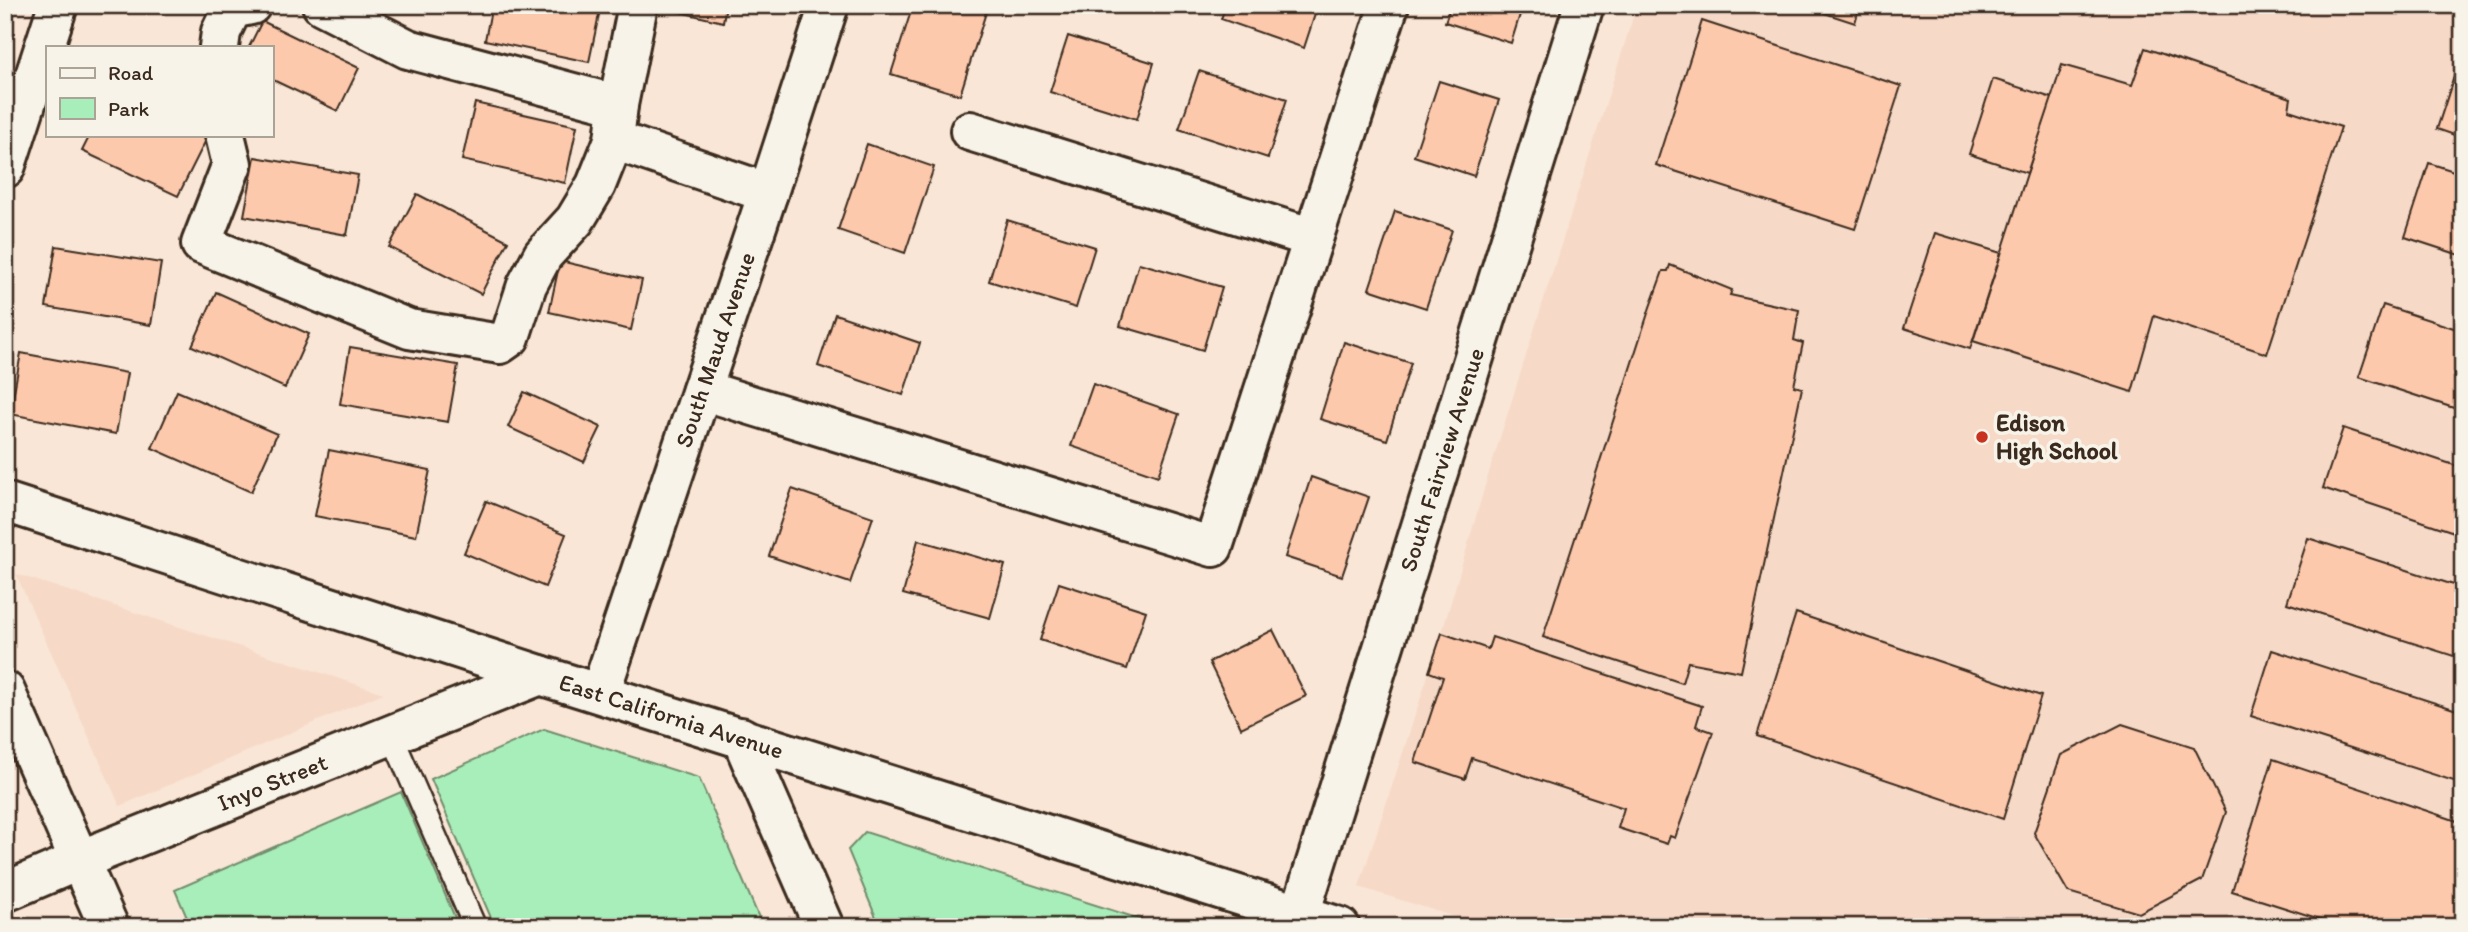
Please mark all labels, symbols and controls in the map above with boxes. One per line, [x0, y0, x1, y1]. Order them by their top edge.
legend [46, 46, 273, 136]
text: Road [108, 60, 154, 85]
text: Park [108, 96, 150, 121]
street label: South Maud Avenue [669, 248, 761, 451]
street label: South Fairview Avenue [1393, 344, 1490, 575]
place label: Edison High School [1996, 408, 2118, 466]
marker: Edison High School [1974, 429, 1990, 445]
street label: East California Avenue [556, 667, 787, 765]
street label: Inyo Street [213, 747, 331, 817]

